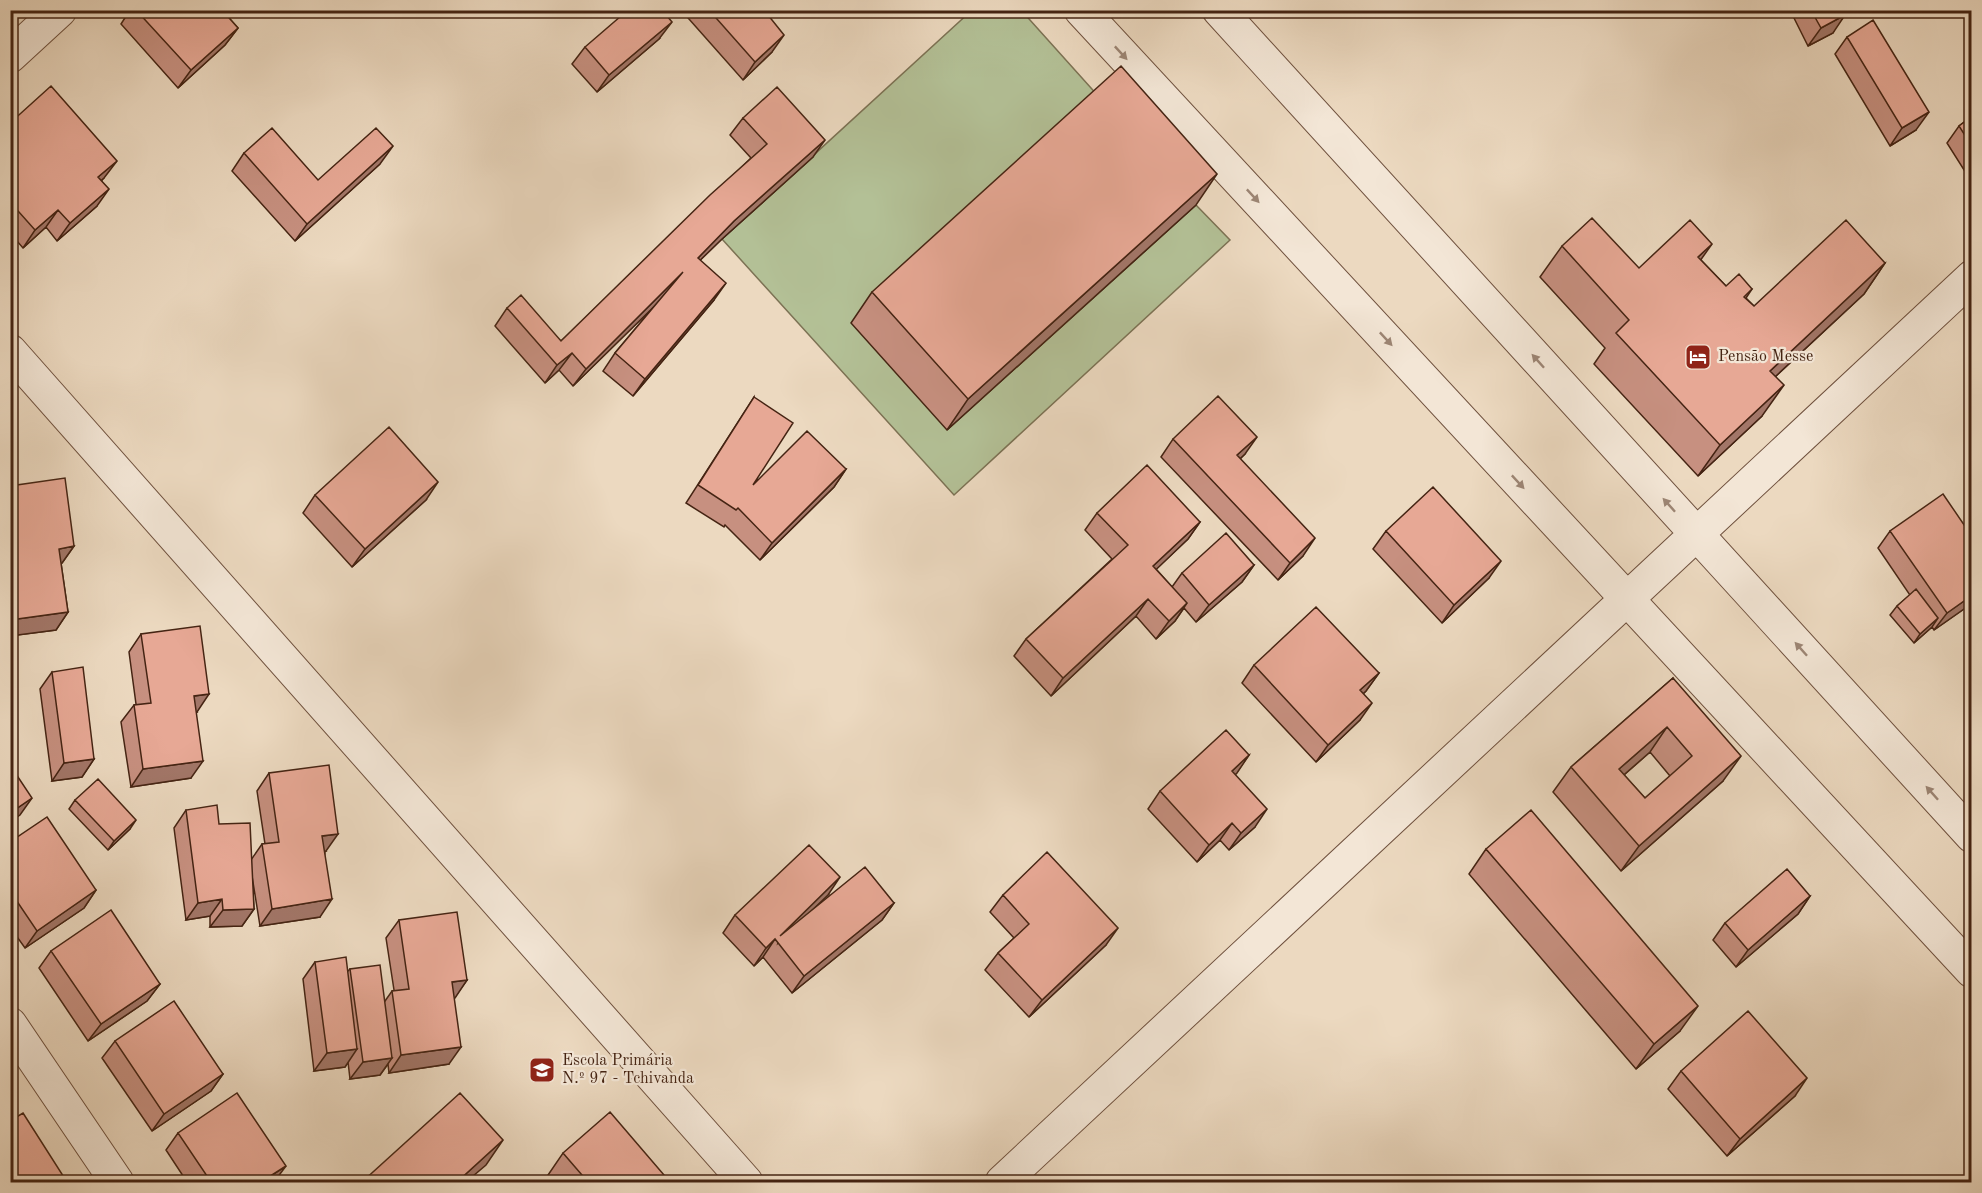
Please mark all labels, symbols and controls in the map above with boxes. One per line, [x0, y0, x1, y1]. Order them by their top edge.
one-way arrow [1114, 46, 1128, 61]
one-way arrow [1246, 189, 1260, 204]
one-way arrow [1379, 332, 1393, 347]
hotel icon: Pensão Messe [1683, 342, 1713, 372]
place label: Pensão Messe [1718, 349, 1813, 365]
one-way arrow [1532, 354, 1545, 369]
one-way arrow [1511, 475, 1525, 490]
one-way arrow [1663, 498, 1676, 513]
one-way arrow [1795, 642, 1808, 657]
one-way arrow [1926, 786, 1939, 801]
place label: Escola Primária N.º 97 - Tchivanda [562, 1053, 694, 1087]
school or university icon: Escola Primária N.º 97 - Tchivanda [527, 1055, 557, 1085]

